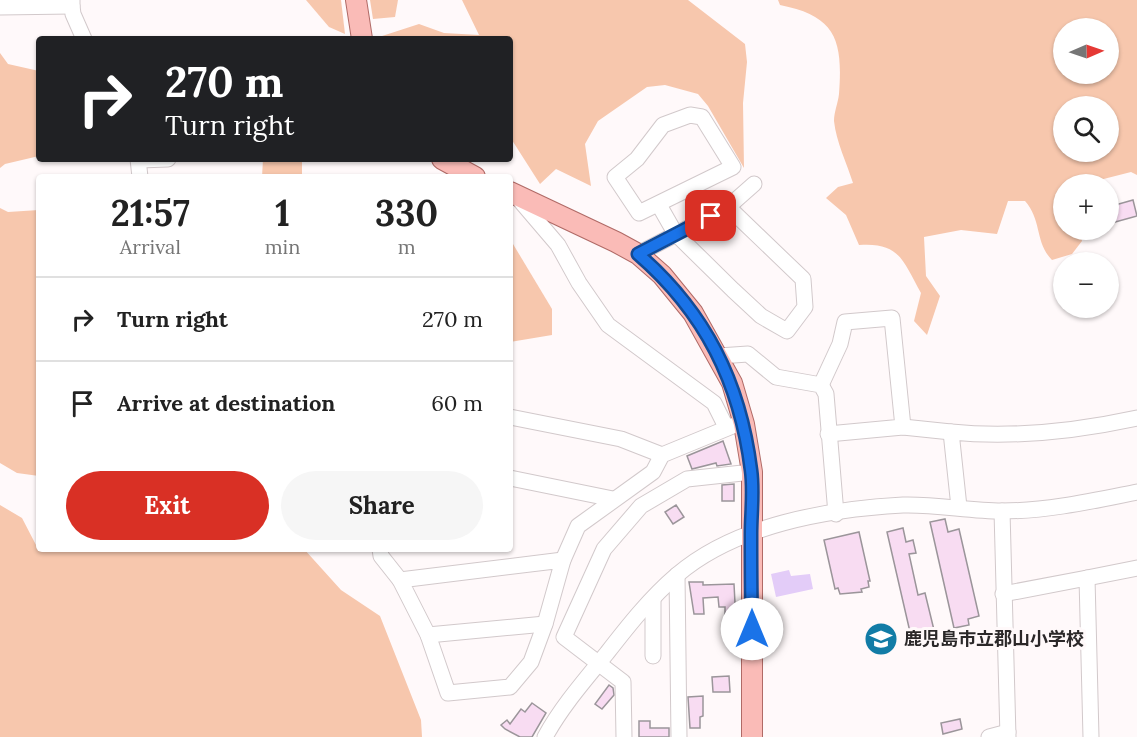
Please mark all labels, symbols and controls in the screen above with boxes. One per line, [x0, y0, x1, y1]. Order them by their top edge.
north arrow [1053, 18, 1119, 84]
map controls [1053, 18, 1119, 318]
text: 270 m [165, 55, 283, 109]
icon: right [66, 60, 144, 138]
button: search [1053, 96, 1119, 162]
text: Turn right [165, 108, 294, 142]
button: + [1053, 174, 1119, 240]
text: 21:57 [111, 190, 190, 236]
text: 1 [275, 190, 290, 236]
text: 330 [375, 190, 438, 236]
pin [685, 190, 736, 241]
icon: arrive [694, 199, 727, 232]
text: Arrival [120, 234, 181, 259]
text: min [265, 234, 300, 259]
text: m [398, 234, 416, 259]
button: − [1053, 252, 1119, 318]
icon: right [66, 303, 99, 336]
text: Turn right [117, 305, 228, 333]
text: 270 m [422, 305, 483, 333]
icon: arrive [66, 387, 99, 420]
text: Arrive at destination [117, 389, 335, 417]
text: 60 m [431, 389, 483, 417]
button: Exit [66, 471, 269, 540]
button: Share [281, 471, 483, 540]
position arrow [720, 597, 784, 661]
school or university icon: 鹿児島市立郡山小学校 [863, 621, 899, 657]
place label: 鹿児島市立郡山小学校 [904, 627, 1084, 650]

